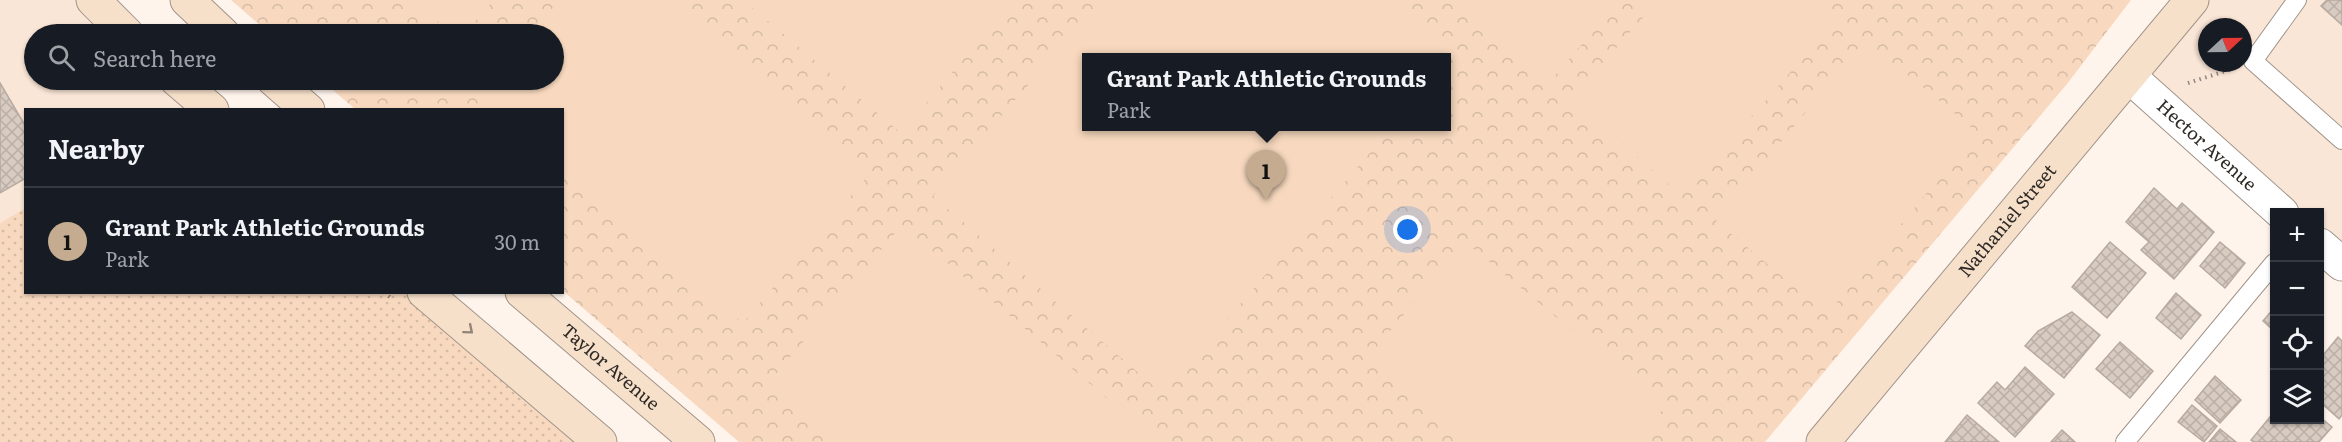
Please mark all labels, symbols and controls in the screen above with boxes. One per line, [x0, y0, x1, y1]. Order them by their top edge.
north arrow [2198, 18, 2252, 72]
search box [24, 24, 564, 90]
icon: search [45, 41, 78, 74]
text: Search here [93, 41, 216, 74]
popup [1082, 53, 1451, 131]
text: Grant Park Athletic Grounds [1107, 61, 1426, 94]
street label: Hector Avenue [2151, 92, 2263, 196]
text: Park [1107, 94, 1151, 124]
text: Nearby [48, 128, 144, 167]
pin: 1 [1246, 150, 1286, 200]
street label: Nathaniel Street [1951, 157, 2062, 282]
map controls [2270, 208, 2324, 424]
button: + [2270, 208, 2324, 262]
text: Grant Park Athletic Grounds [105, 210, 425, 243]
your location [1393, 215, 1422, 244]
text: 1 [63, 226, 72, 256]
text: 30 m [494, 226, 540, 256]
text: Park [105, 243, 149, 273]
button: − [2270, 262, 2324, 316]
street label: Taylor Avenue [556, 316, 667, 416]
button: locate [2270, 316, 2324, 370]
one-way arrow [462, 323, 473, 334]
button: layers [2270, 370, 2324, 424]

